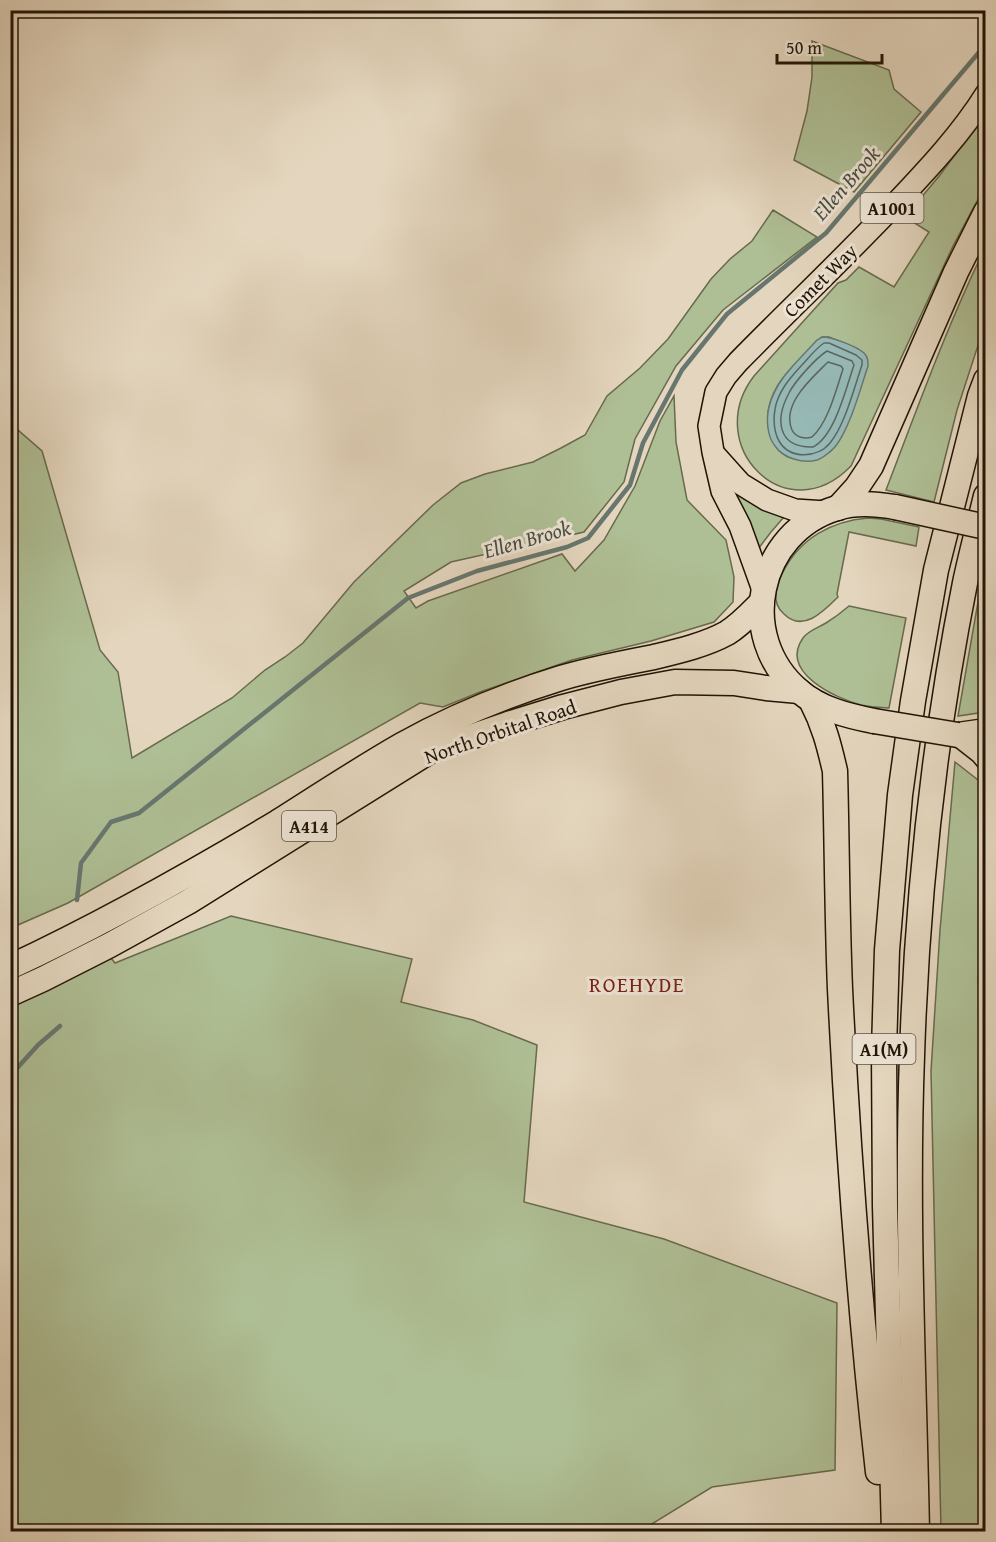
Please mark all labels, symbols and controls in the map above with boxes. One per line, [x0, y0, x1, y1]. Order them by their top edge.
scale bar [777, 27, 882, 65]
text: 50 m [786, 34, 822, 61]
water label: Ellen Brook [804, 139, 887, 228]
road number: A1001 [860, 193, 924, 223]
street label: Comet Way [777, 237, 863, 323]
water label: Ellen Brook [479, 512, 575, 566]
street label: North Orbital Road [420, 691, 580, 771]
road number: A414 [282, 811, 336, 841]
district label: ROEHYDE [589, 969, 685, 1000]
road number: A1(M) [852, 1034, 916, 1064]

